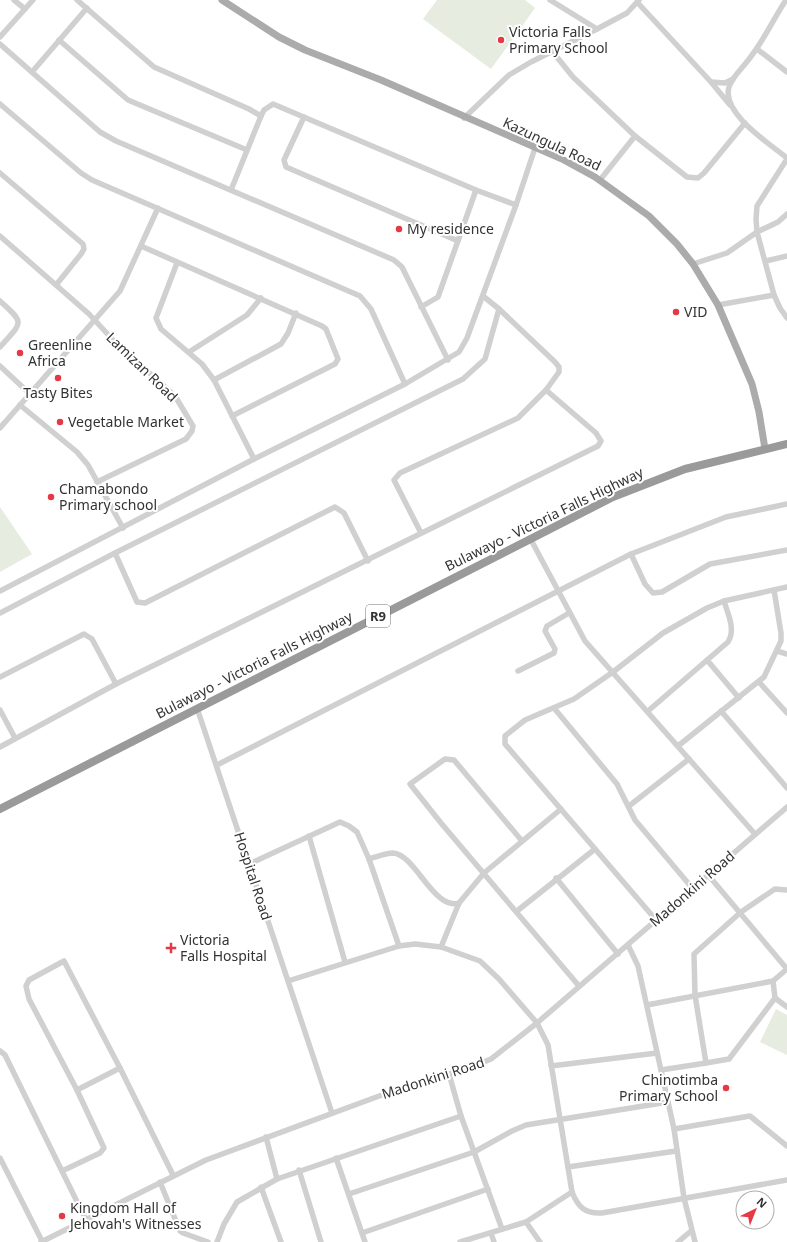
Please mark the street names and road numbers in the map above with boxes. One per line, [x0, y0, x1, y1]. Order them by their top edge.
street label: Kazungula Road [500, 112, 604, 175]
street label: Lamizan Road [103, 328, 182, 406]
street label: Bulawayo - Victoria Falls Highway [441, 462, 647, 575]
road number: R9 [366, 605, 390, 627]
street label: Bulawayo - Victoria Falls Highway [152, 606, 356, 723]
street label: Hospital Road [230, 829, 277, 922]
street label: Madonkini Road [645, 846, 738, 931]
street label: Madonkini Road [379, 1052, 487, 1103]

